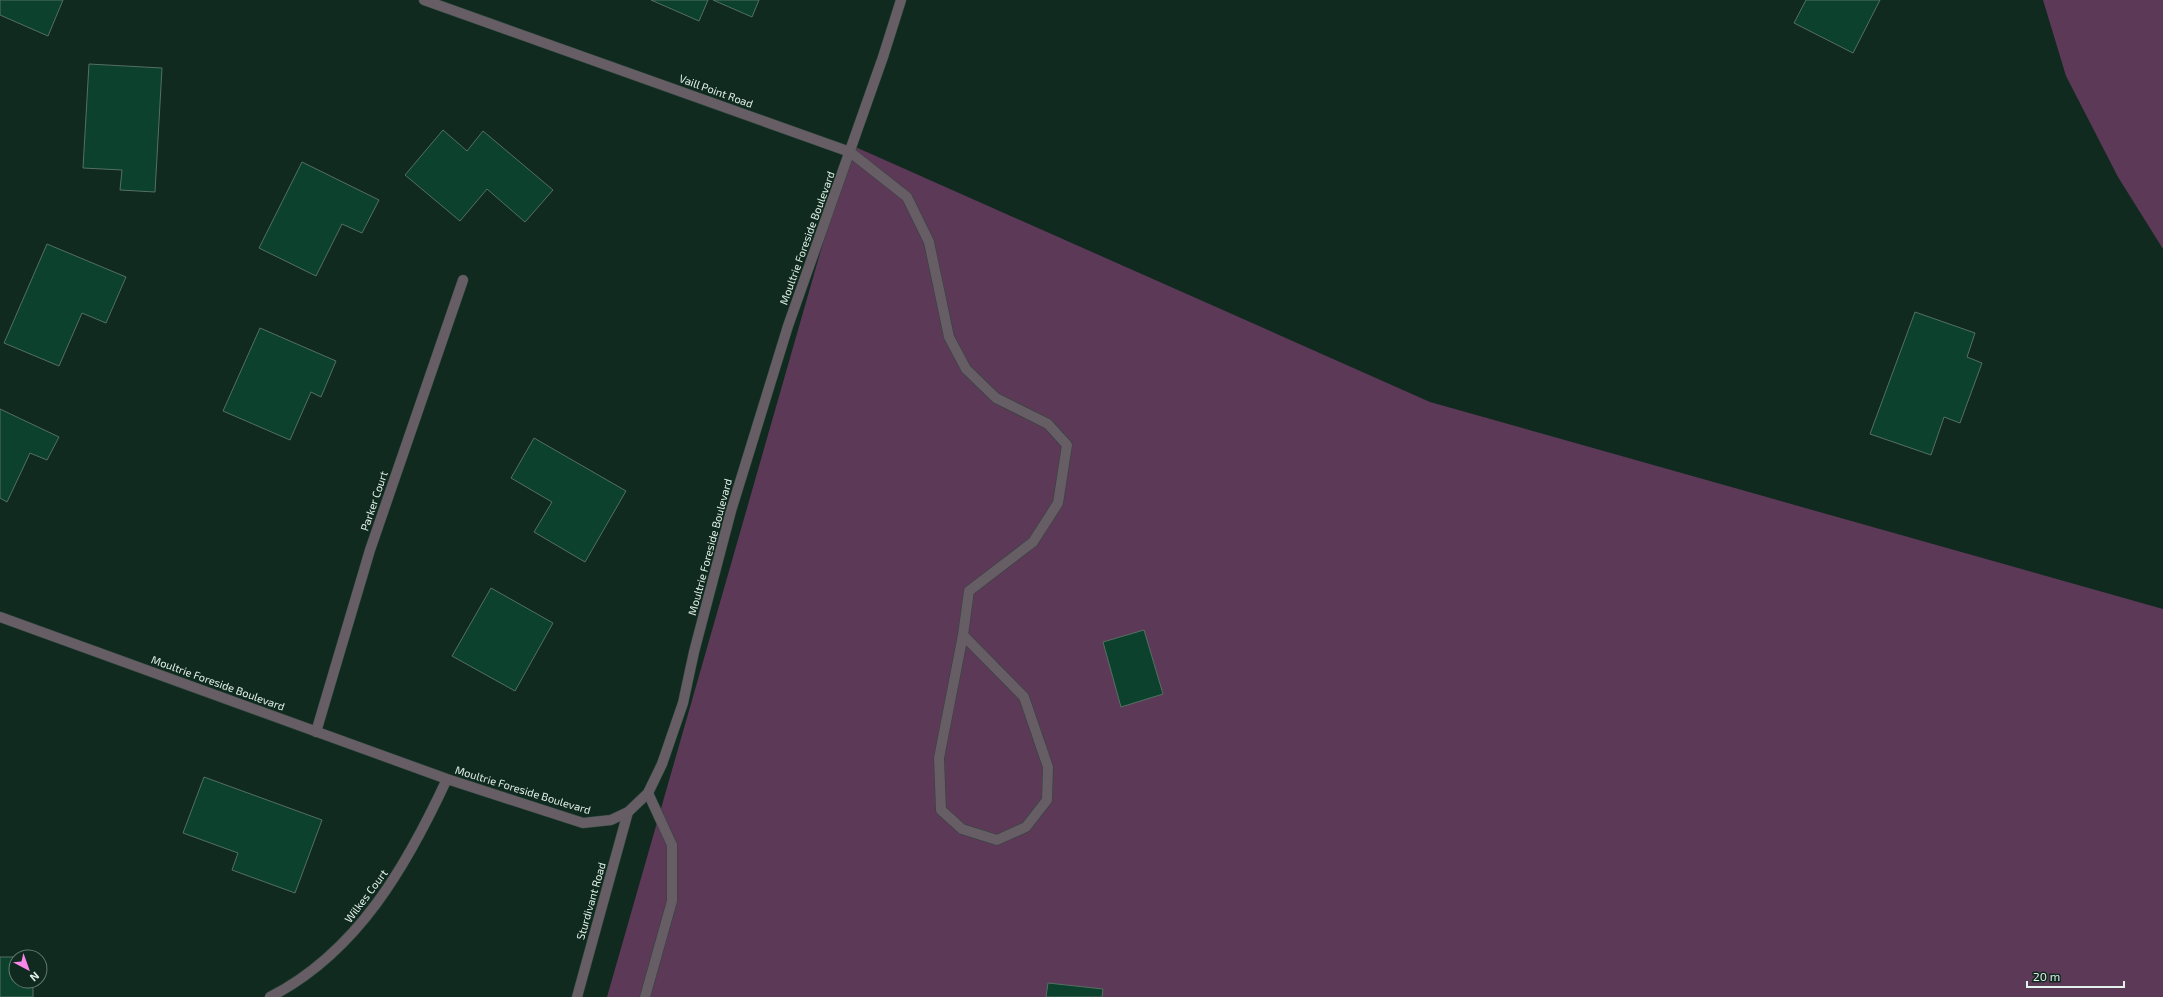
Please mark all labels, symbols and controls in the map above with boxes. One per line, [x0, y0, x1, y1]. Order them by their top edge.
street label: Vaill Point Road [677, 71, 755, 110]
street label: Moultrie Foreside Boulevard [776, 169, 837, 306]
street label: Parker Court [357, 469, 390, 532]
street label: Moultrie Foreside Boulevard [685, 477, 734, 617]
street label: Moultrie Foreside Boulevard [150, 652, 287, 713]
street label: Moultrie Foreside Boulevard [454, 763, 593, 816]
street label: Sturdivant Road [573, 861, 608, 941]
street label: Wilkes Court [341, 867, 390, 925]
north arrow [8, 949, 48, 989]
scale bar [2027, 963, 2124, 989]
text: N [28, 969, 42, 984]
text: 20 m [2033, 969, 2060, 983]

